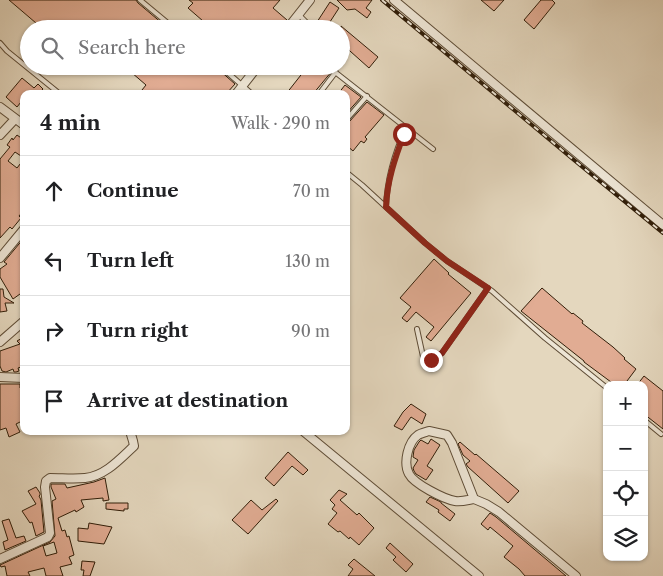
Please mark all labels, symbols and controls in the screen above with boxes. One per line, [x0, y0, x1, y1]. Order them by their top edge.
search box [20, 20, 350, 75]
icon: search [38, 34, 66, 62]
text: Search here [78, 36, 186, 59]
text: 4 min [40, 110, 101, 135]
text: Walk · 290 m [231, 113, 330, 133]
route start [393, 123, 416, 146]
icon: ahead [40, 177, 68, 205]
text: Continue [87, 179, 179, 202]
text: 70 m [293, 181, 330, 201]
icon: left [40, 247, 68, 275]
text: Turn left [87, 249, 174, 272]
text: 130 m [285, 251, 330, 271]
icon: right [40, 317, 68, 345]
text: Turn right [87, 319, 188, 342]
text: 90 m [291, 321, 330, 341]
route end [420, 349, 443, 372]
map controls [603, 381, 648, 561]
button: + [603, 381, 648, 426]
icon: arrive [40, 387, 68, 415]
text: Arrive at destination [87, 389, 288, 412]
button: − [603, 426, 648, 471]
button: locate [603, 471, 648, 516]
button: layers [603, 516, 648, 561]

